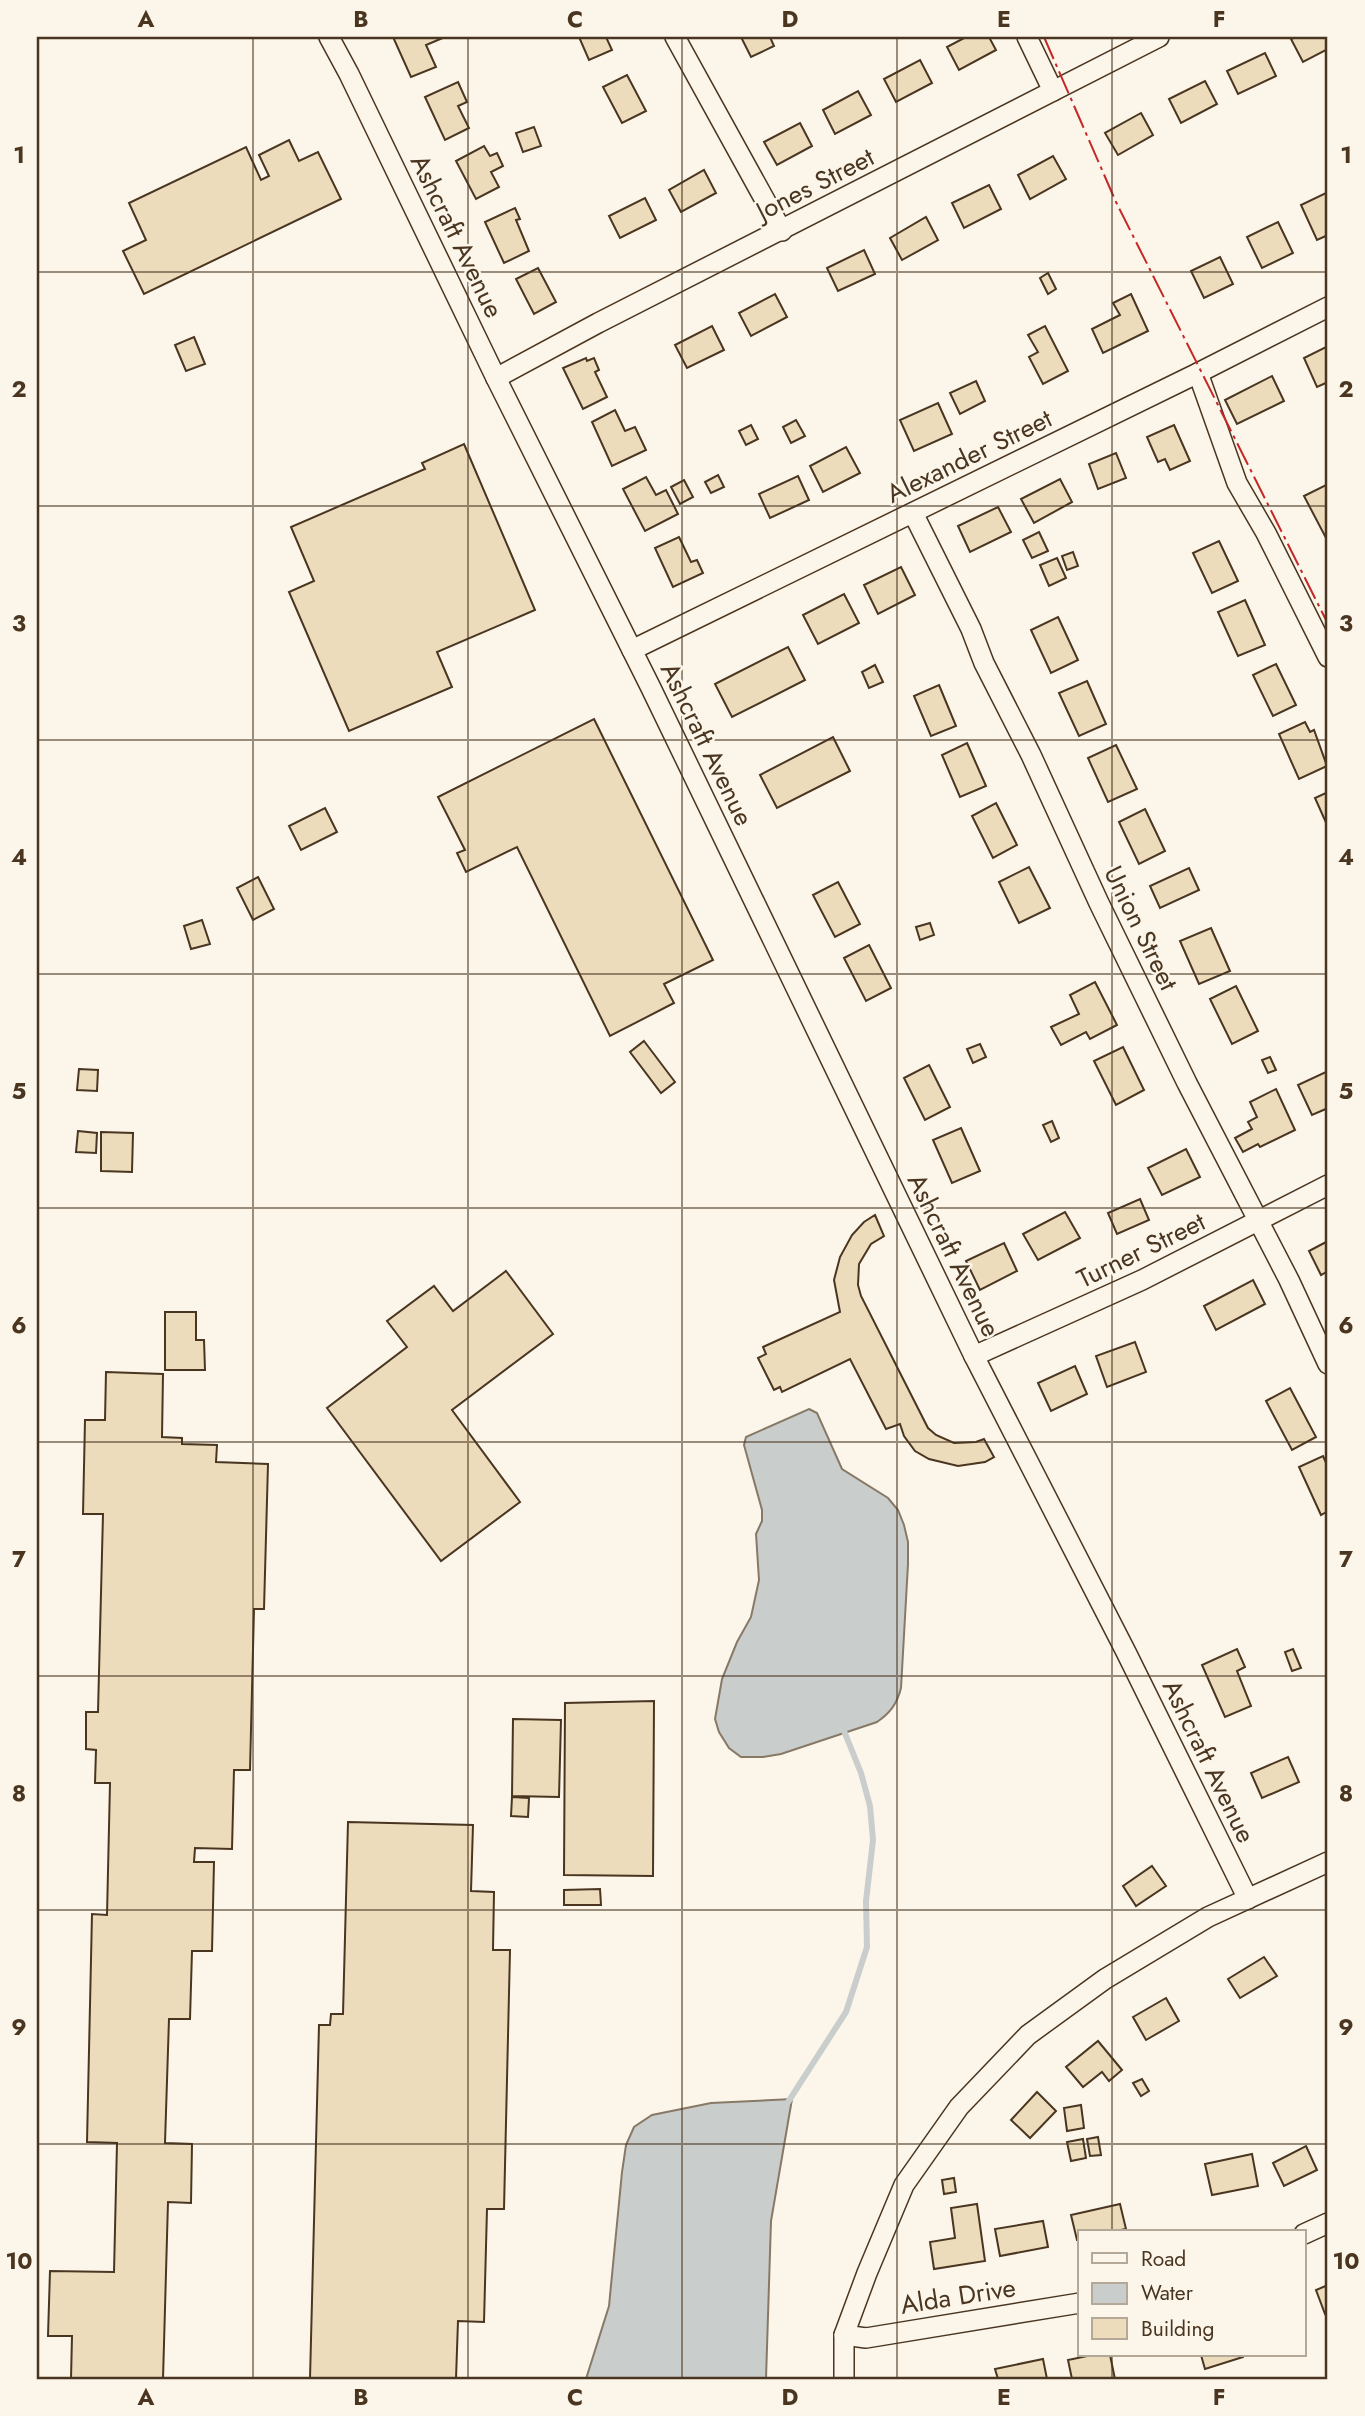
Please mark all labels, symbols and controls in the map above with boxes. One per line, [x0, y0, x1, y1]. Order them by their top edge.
text: A [137, 2, 155, 36]
text: B [353, 2, 369, 36]
text: C [567, 2, 583, 36]
text: D [782, 2, 799, 36]
text: E [997, 2, 1011, 36]
text: F [1213, 2, 1225, 36]
text: 1 [13, 138, 25, 172]
street label: Jones Street [747, 138, 881, 231]
text: 1 [1340, 138, 1352, 172]
street label: Ashcraft Avenue [401, 148, 513, 324]
text: 2 [11, 372, 27, 406]
text: 2 [1338, 372, 1354, 406]
street label: Alexander Street [880, 399, 1059, 513]
text: 3 [12, 606, 26, 640]
text: 3 [1339, 606, 1353, 640]
street label: Ashcraft Avenue [651, 656, 763, 832]
text: 4 [11, 840, 27, 874]
text: 4 [1338, 840, 1354, 874]
street label: Union Street [1094, 859, 1188, 997]
text: 5 [12, 1074, 26, 1108]
text: 5 [1339, 1074, 1353, 1108]
street label: Ashcraft Avenue [898, 1167, 1010, 1343]
street label: Turner Street [1070, 1202, 1212, 1297]
text: 6 [11, 1308, 27, 1342]
text: 6 [1338, 1308, 1354, 1342]
text: 7 [12, 1542, 26, 1576]
text: 7 [1339, 1542, 1353, 1576]
street label: Ashcraft Avenue [1153, 1673, 1265, 1849]
text: 8 [12, 1776, 26, 1810]
text: 8 [1339, 1776, 1353, 1810]
text: 9 [11, 2010, 27, 2044]
text: 9 [1338, 2010, 1354, 2044]
legend [1078, 2230, 1306, 2356]
text: 10 [6, 2244, 32, 2278]
text: Road [1141, 2244, 1186, 2274]
text: 10 [1333, 2244, 1359, 2278]
street label: Alda Drive [898, 2268, 1018, 2324]
text: Water [1141, 2278, 1194, 2308]
text: Building [1141, 2314, 1214, 2344]
text: A [137, 2380, 155, 2414]
text: B [353, 2380, 369, 2414]
text: C [567, 2380, 583, 2414]
text: D [782, 2380, 799, 2414]
text: E [997, 2380, 1011, 2414]
text: F [1213, 2380, 1225, 2414]

